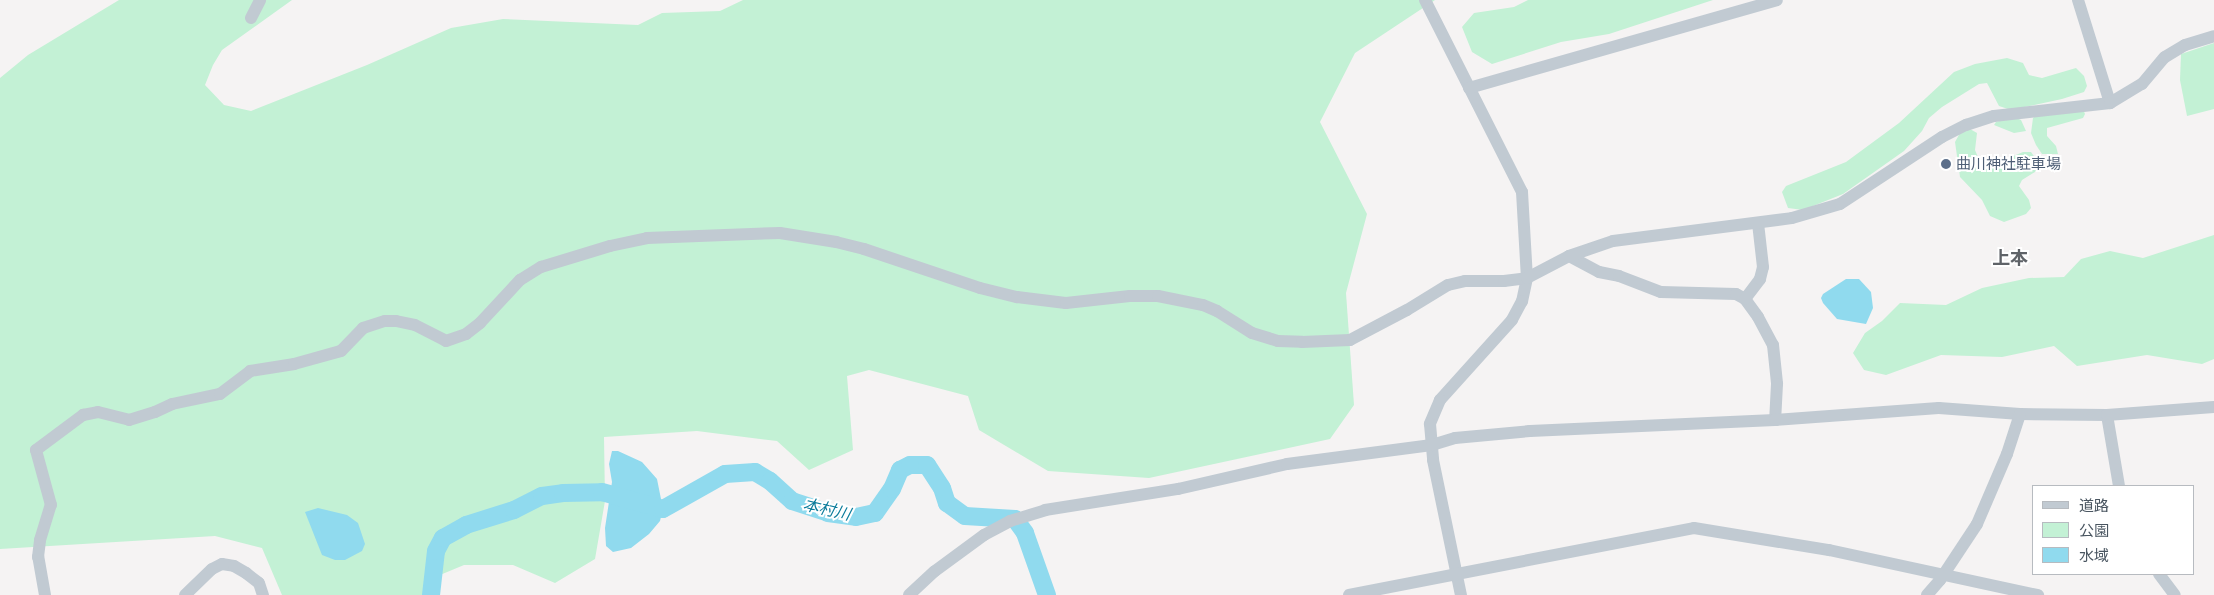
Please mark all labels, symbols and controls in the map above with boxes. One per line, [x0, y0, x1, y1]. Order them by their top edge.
place label: 曲川神社駐車場 [1956, 155, 2061, 173]
marker: 曲川神社駐車場 [1940, 158, 1952, 170]
district label: 上本 [1992, 247, 2028, 269]
legend [2032, 485, 2194, 575]
water label: 本村川 [801, 494, 853, 524]
text: 道路 [2079, 496, 2109, 515]
text: 公園 [2079, 521, 2109, 540]
text: 水域 [2079, 546, 2109, 565]

